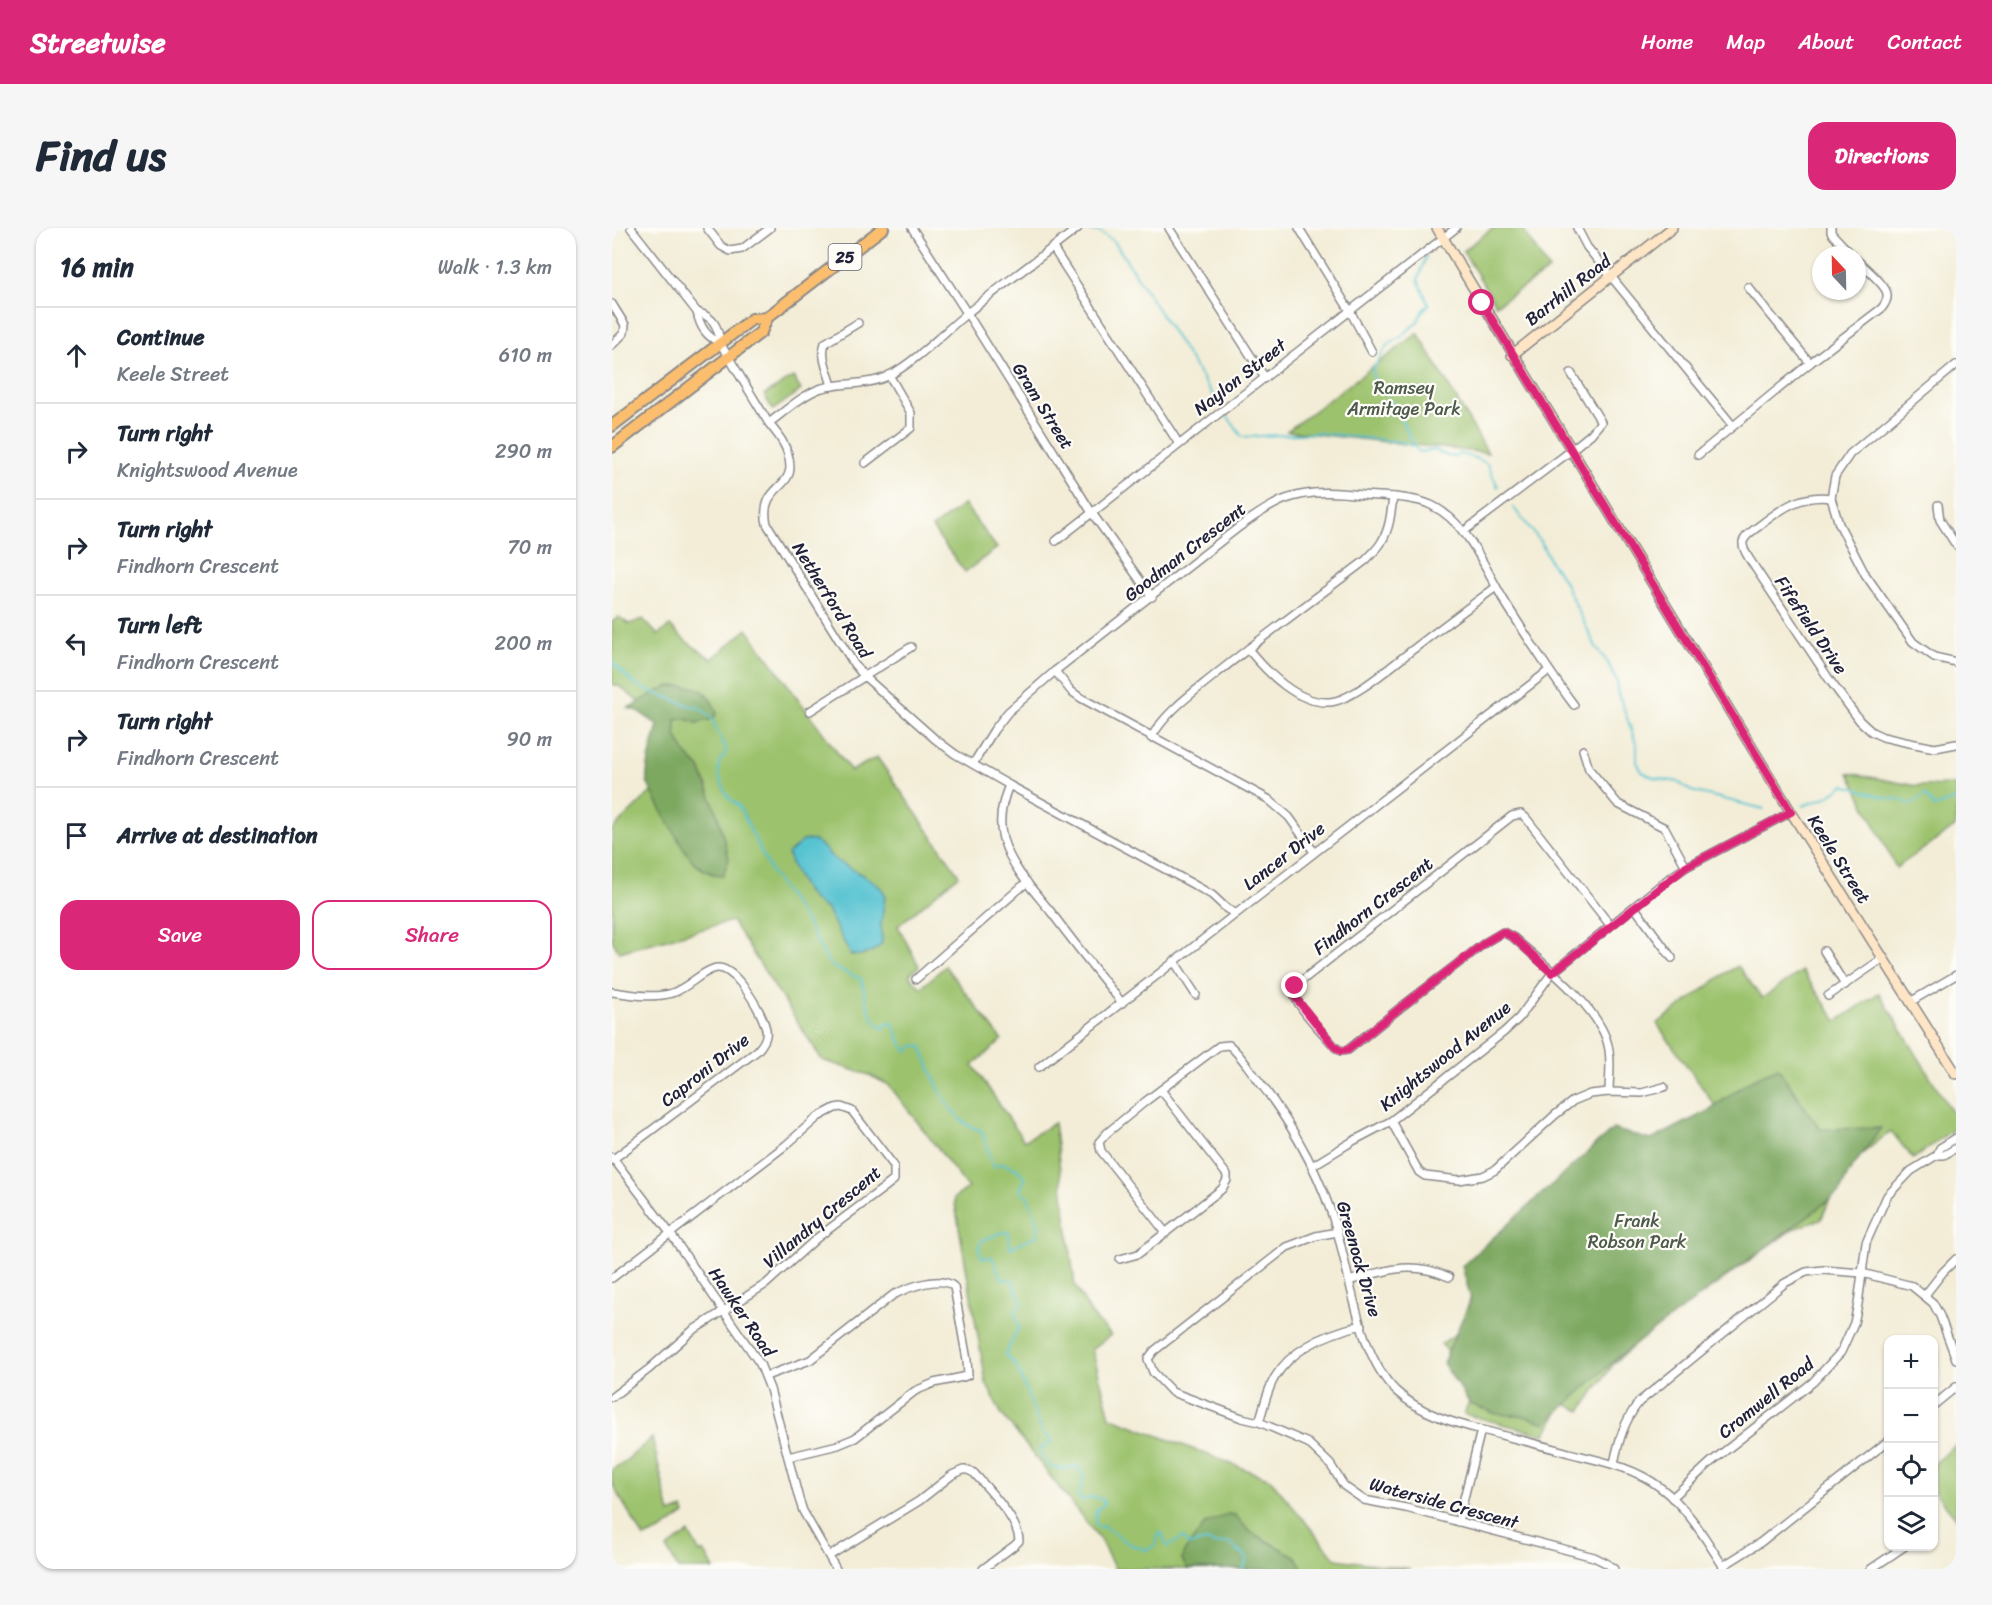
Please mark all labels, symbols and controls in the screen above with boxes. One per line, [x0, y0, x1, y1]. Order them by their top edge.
text: Streetwise [30, 18, 166, 67]
text: Home [1641, 23, 1693, 61]
text: Map [1726, 23, 1765, 61]
text: About [1798, 23, 1855, 61]
text: Contact [1888, 23, 1962, 61]
text: Find us [36, 119, 166, 193]
button: Directions [1808, 122, 1956, 190]
text: 16 min [60, 244, 134, 290]
road number: 25 [828, 244, 862, 270]
street label: Barrhill Road [1518, 245, 1620, 334]
north arrow [1812, 246, 1866, 300]
text: Walk · 1.3 km [438, 250, 552, 285]
route start [1468, 289, 1494, 315]
text: Continue [117, 318, 205, 357]
street label: Naylon Street [1186, 330, 1294, 424]
text: 610 m [499, 338, 552, 373]
icon: ahead [60, 339, 93, 372]
street label: Gram Street [1003, 356, 1083, 456]
text: Keele Street [117, 357, 229, 392]
park label: Ramsey Armitage Park [1346, 372, 1461, 425]
text: Turn right [117, 414, 212, 453]
text: 290 m [495, 434, 552, 469]
icon: right [60, 435, 93, 468]
text: Knightswood Avenue [117, 453, 298, 488]
street label: Goodman Crescent [1117, 494, 1253, 610]
text: Turn right [117, 510, 212, 549]
text: 70 m [507, 530, 552, 565]
icon: right [60, 531, 93, 564]
street label: Netherford Road [783, 535, 882, 666]
text: Findhorn Crescent [117, 549, 279, 584]
street label: Fifefield Drive [1766, 569, 1856, 681]
text: Turn left [117, 606, 202, 645]
text: 200 m [495, 626, 552, 661]
icon: left [60, 627, 93, 660]
text: Findhorn Crescent [117, 645, 279, 680]
text: Turn right [117, 702, 212, 741]
text: 90 m [507, 722, 552, 757]
icon: right [60, 723, 93, 756]
text: Findhorn Crescent [117, 741, 279, 776]
street label: Keele Street [1799, 808, 1879, 910]
street label: Lancer Drive [1235, 813, 1333, 899]
text: Arrive at destination [117, 816, 318, 855]
icon: arrive [60, 819, 93, 852]
street label: Findhorn Crescent [1306, 848, 1440, 963]
button: Save [60, 900, 300, 970]
button: Share [312, 900, 552, 970]
route end [1281, 972, 1307, 998]
street label: Knightswood Avenue [1372, 992, 1518, 1120]
street label: Caproni Drive [653, 1025, 757, 1115]
street label: Villandry Crescent [755, 1157, 889, 1277]
street label: Greenock Drive [1327, 1197, 1391, 1321]
park label: Frank Robson Park [1588, 1205, 1687, 1258]
street label: Hawker Road [700, 1260, 785, 1365]
map controls [1884, 1335, 1938, 1551]
button: + [1884, 1335, 1938, 1389]
street label: Cromwell Road [1711, 1348, 1823, 1447]
button: − [1884, 1389, 1938, 1443]
button: locate [1884, 1443, 1938, 1497]
street label: Waterside Crescent [1366, 1468, 1523, 1538]
button: layers [1884, 1497, 1938, 1551]

